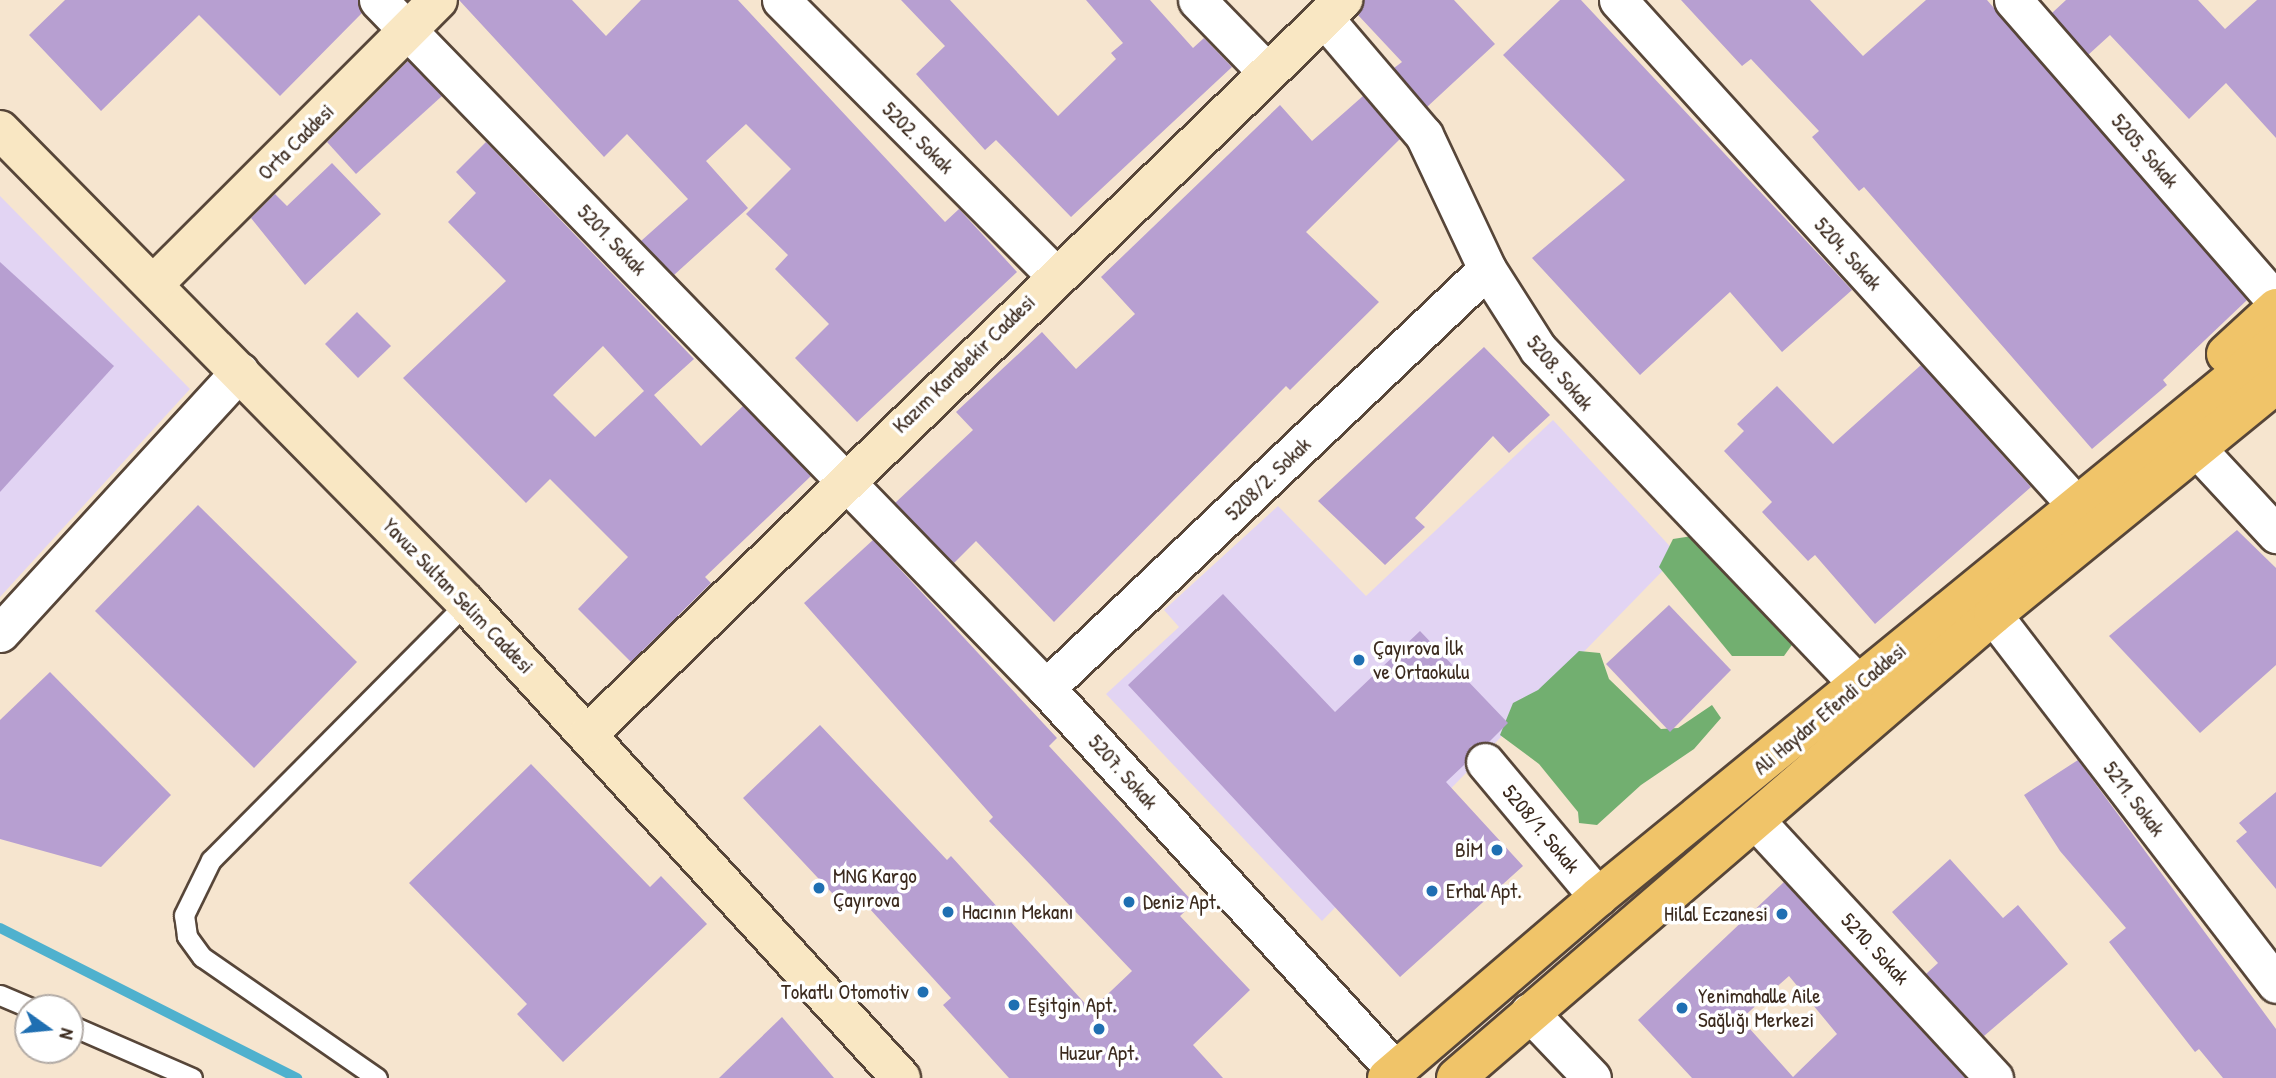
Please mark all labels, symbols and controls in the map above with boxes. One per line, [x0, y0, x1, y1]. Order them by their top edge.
street label: 5202. Sokak [877, 97, 959, 179]
street label: Orta Caddesi [253, 99, 339, 185]
street label: 5205. Sokak [2106, 109, 2184, 193]
street label: 5201. Sokak [572, 199, 652, 281]
street label: 5204. Sokak [1809, 212, 1887, 296]
street label: Kazım Karabekir Caddesi [888, 290, 1040, 438]
street label: 5208. Sokak [1521, 330, 1599, 416]
street label: 5208/2. Sokak [1220, 432, 1316, 526]
street label: Yavuz Sultan Selim Caddesi [377, 513, 539, 679]
place label: Çayırova İlk ve Ortaokulu [1373, 635, 1469, 685]
street label: Ali Haydar Efendi Caddesi [1749, 638, 1911, 780]
marker: Çayırova İlk ve Ortaokulu [1351, 652, 1367, 668]
street label: 5207. Sokak [1083, 730, 1163, 814]
street label: 5211. Sokak [2098, 757, 2170, 841]
street label: 5208/1. Sokak [1497, 780, 1585, 878]
place label: BİM [1455, 837, 1483, 863]
marker: BİM [1489, 842, 1505, 858]
place label: MNG Kargo Çayırova [833, 863, 917, 913]
place label: Erhal Apt. [1446, 878, 1522, 904]
marker: MNG Kargo Çayırova [811, 880, 827, 896]
marker: Erhal Apt. [1424, 883, 1440, 899]
place label: Deniz Apt. [1143, 889, 1220, 915]
marker: Deniz Apt. [1121, 894, 1137, 910]
place label: Hacının Mekanı [962, 899, 1073, 925]
place label: Hilal Eczanesi [1664, 901, 1768, 927]
marker: Hacının Mekanı [940, 904, 956, 920]
marker: Hilal Eczanesi [1774, 906, 1790, 922]
street label: 5210. Sokak [1835, 908, 1915, 990]
place label: Tokatlı Otomotiv [781, 979, 909, 1005]
place label: Yenimahalle Aile Sağlığı Merkezi [1698, 983, 1821, 1033]
marker: Tokatlı Otomotiv [915, 984, 931, 1000]
place label: Eşitgin Apt. [1028, 992, 1117, 1018]
north arrow [14, 994, 84, 1064]
marker: Eşitgin Apt. [1006, 997, 1022, 1013]
marker: Yenimahalle Aile Sağlığı Merkezi [1672, 998, 1692, 1018]
marker: Huzur Apt. [1091, 1021, 1107, 1037]
text: N [53, 1026, 81, 1042]
place label: Huzur Apt. [1059, 1040, 1139, 1066]

